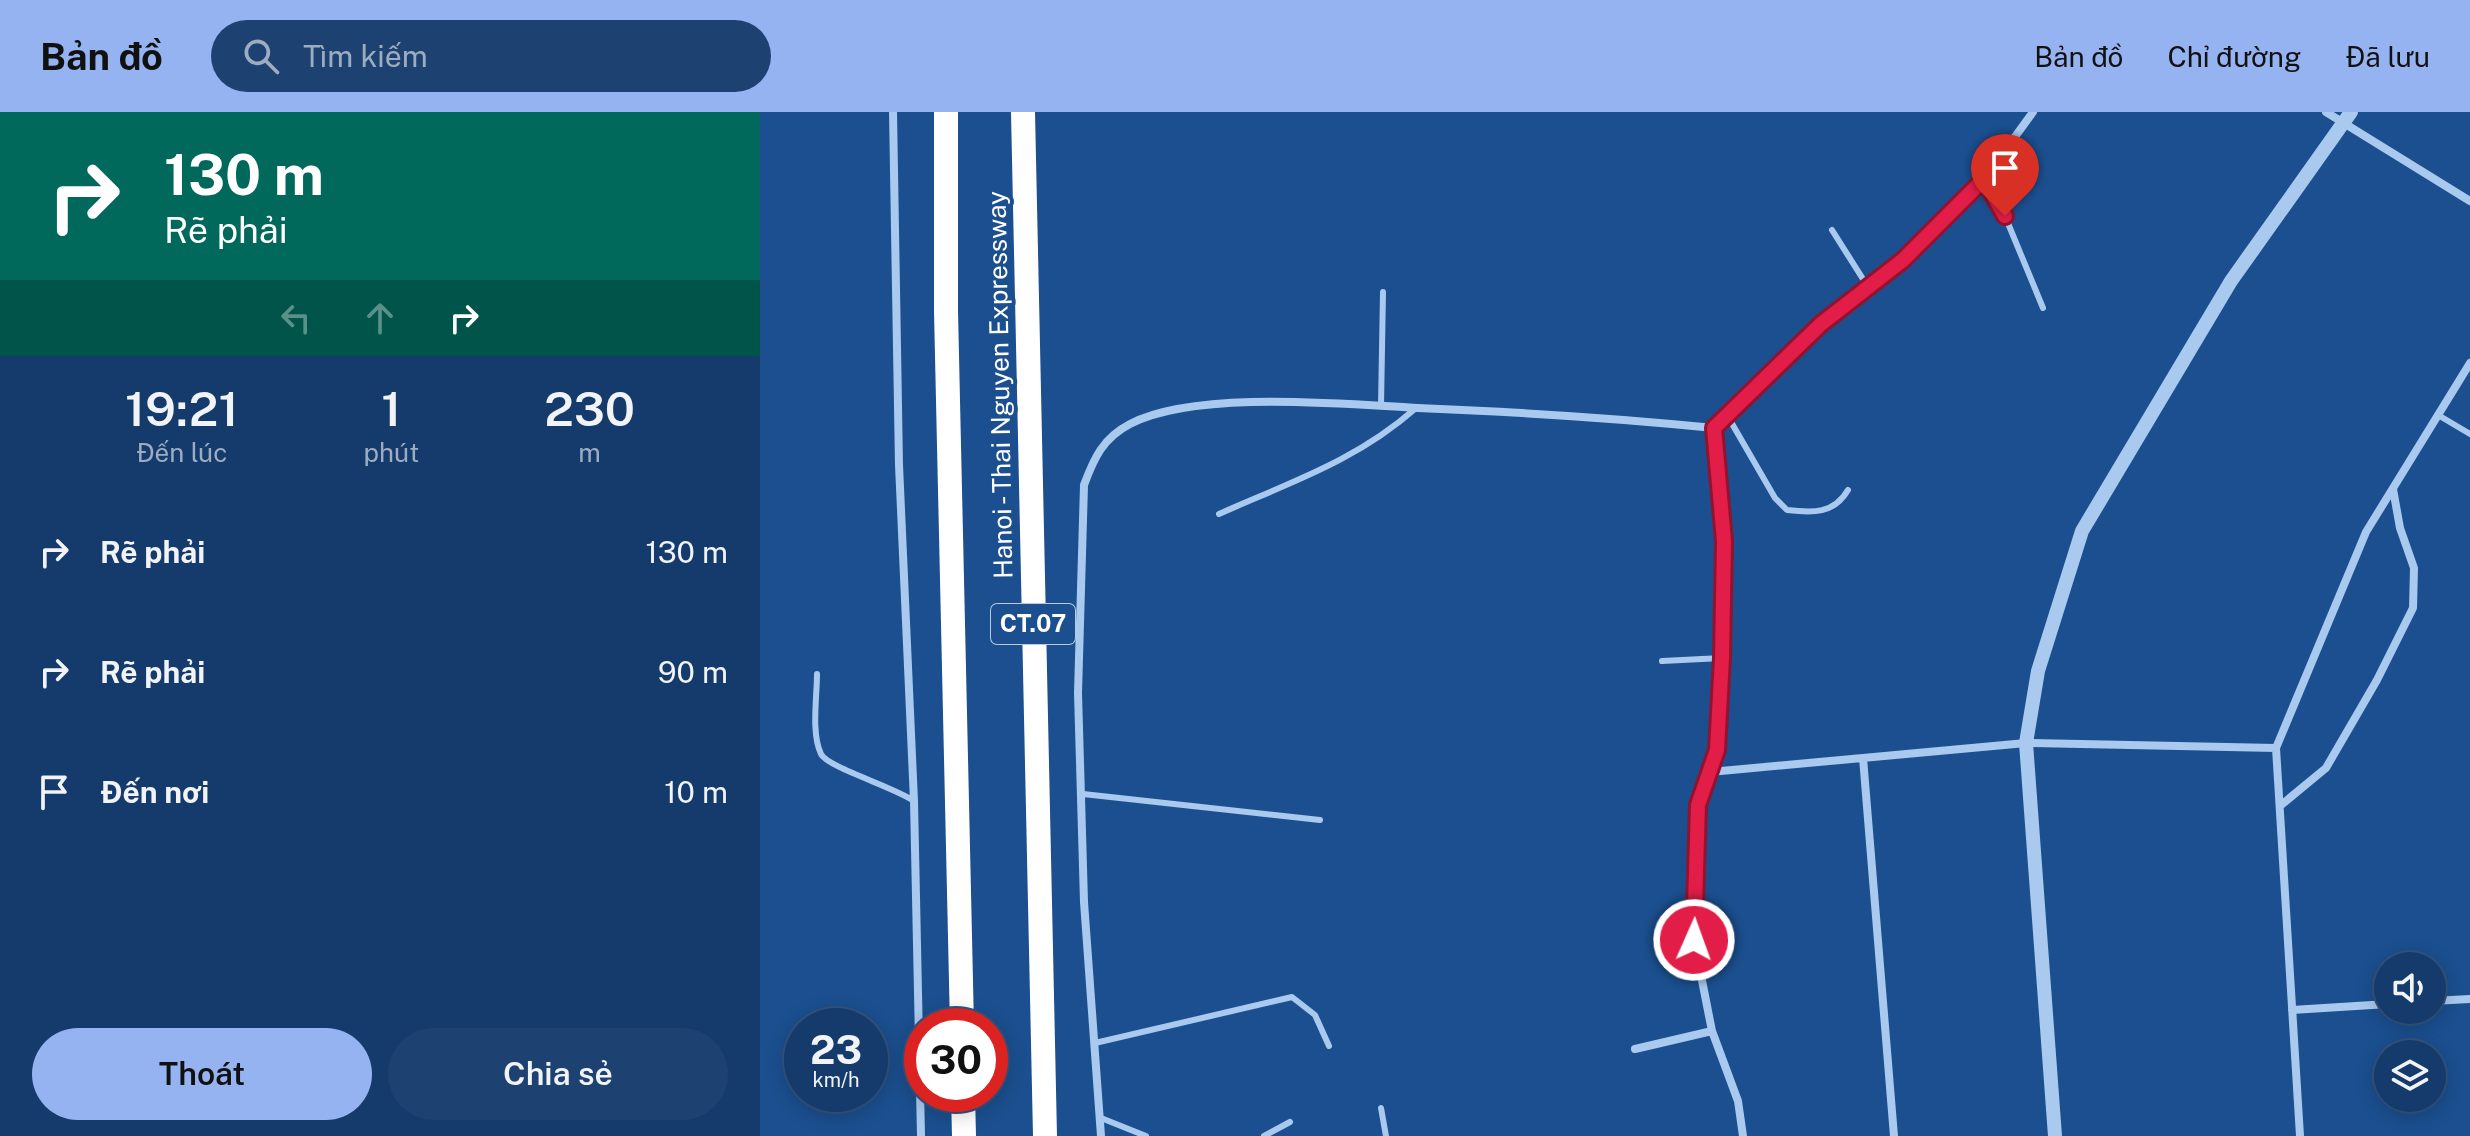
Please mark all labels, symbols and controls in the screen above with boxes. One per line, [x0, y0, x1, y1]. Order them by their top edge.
search box [211, 20, 771, 92]
text: Bản đồ [40, 34, 163, 79]
icon: search [239, 34, 283, 78]
text: Tìm kiếm [303, 38, 428, 74]
text: Bản đồ [2034, 40, 2123, 73]
text: Chỉ đường [2167, 40, 2301, 73]
text: Đã lưu [2345, 40, 2430, 73]
pin [1971, 134, 2039, 216]
text: 130 m [164, 142, 324, 208]
icon: right [32, 144, 136, 248]
icon: arrive [1983, 146, 2027, 190]
street label: Hanoi - Thai Nguyen Expressway [981, 191, 1018, 579]
text: Rẽ phải [164, 209, 288, 251]
icon: left [274, 296, 318, 340]
icon: ahead [358, 296, 402, 340]
icon: right [442, 296, 486, 340]
text: 19:21 [125, 380, 239, 437]
text: 1 [381, 380, 401, 437]
text: 230 [544, 380, 635, 437]
text: Đến lúc [136, 437, 227, 468]
text: phút [364, 437, 419, 468]
text: m [578, 437, 601, 468]
icon: right [32, 530, 76, 574]
text: Rẽ phải [100, 534, 205, 570]
text: 130 m [645, 534, 728, 570]
road number: CT.07 [991, 604, 1075, 644]
icon: right [32, 650, 76, 694]
text: Rẽ phải [100, 654, 205, 690]
text: 90 m [658, 654, 728, 690]
icon: arrive [32, 770, 76, 814]
text: Đến nơi [100, 774, 209, 810]
text: 10 m [664, 774, 728, 810]
position arrow [1652, 898, 1736, 982]
map controls [2374, 952, 2446, 1112]
button: sound [2374, 952, 2446, 1024]
speed limit sign: 30 [904, 1008, 1008, 1112]
text: 23 [810, 1026, 862, 1073]
button: Thoát [32, 1028, 372, 1120]
button: Chia sẻ [388, 1028, 728, 1120]
button: layers [2374, 1040, 2446, 1112]
text: km/h [812, 1068, 860, 1092]

